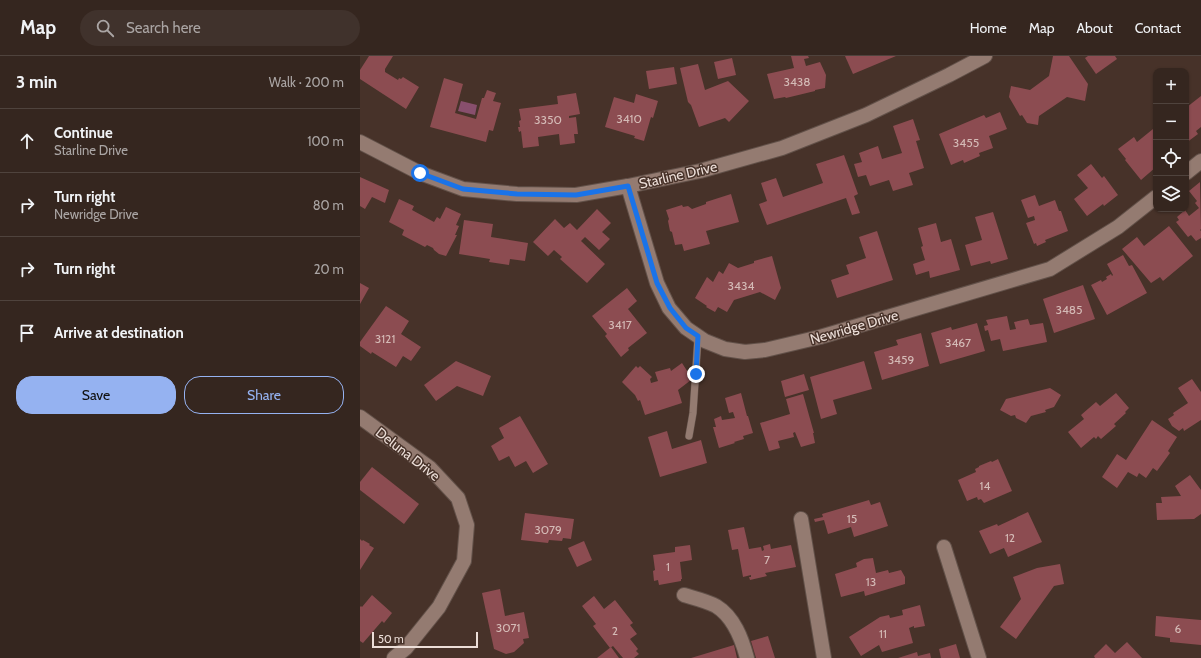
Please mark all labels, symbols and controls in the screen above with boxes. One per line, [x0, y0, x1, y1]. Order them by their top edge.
search box [80, 10, 360, 46]
text: Map [20, 16, 56, 39]
icon: search [94, 17, 116, 39]
text: Search here [126, 19, 201, 37]
text: Home [970, 19, 1007, 37]
text: Map [1029, 19, 1054, 37]
text: About [1076, 19, 1113, 37]
text: Contact [1135, 19, 1181, 37]
map controls [1153, 68, 1189, 212]
button: + [1153, 68, 1189, 104]
text: 3 min [16, 72, 57, 92]
text: Walk · 200 m [269, 74, 344, 90]
house number: 3438 [783, 74, 811, 89]
button: − [1153, 104, 1189, 140]
house number: 3410 [616, 111, 642, 126]
house number: 3350 [534, 112, 562, 127]
text: Continue [54, 124, 113, 142]
icon: ahead [16, 130, 38, 152]
text: 100 m [307, 133, 344, 149]
house number: 3455 [953, 135, 979, 150]
button: locate [1153, 140, 1189, 176]
text: Starline Drive [54, 142, 128, 158]
street label: Starline Drive [637, 157, 719, 193]
route start [411, 164, 429, 182]
button: layers [1153, 176, 1189, 212]
text: Turn right [54, 188, 115, 206]
icon: right [16, 194, 38, 216]
text: 80 m [313, 197, 344, 213]
text: Newridge Drive [54, 206, 138, 222]
icon: right [16, 258, 38, 280]
text: Turn right [54, 260, 115, 278]
text: 20 m [314, 261, 344, 277]
house number: 3434 [728, 278, 754, 293]
house number: 3485 [1055, 302, 1083, 317]
street label: Newridge Drive [808, 306, 900, 348]
house number: 3417 [608, 317, 632, 332]
icon: arrive [16, 322, 38, 344]
text: Arrive at destination [54, 324, 184, 342]
house number: 3121 [375, 331, 395, 346]
house number: 3467 [945, 335, 971, 350]
house number: 3459 [888, 352, 915, 367]
route end [687, 365, 705, 383]
button: Save [16, 376, 176, 414]
button: Share [184, 376, 344, 414]
street label: Deluna Drive [372, 423, 444, 485]
house number: 14 [980, 478, 990, 493]
house number: 15 [847, 511, 857, 526]
house number: 3079 [534, 522, 562, 537]
house number: 12 [1005, 530, 1015, 545]
house number: 7 [764, 552, 770, 567]
house number: 1 [666, 559, 670, 574]
house number: 13 [866, 574, 876, 589]
house number: 3071 [496, 620, 520, 635]
house number: 6 [1175, 621, 1182, 636]
house number: 2 [612, 623, 618, 638]
house number: 11 [879, 626, 887, 641]
scale bar [372, 630, 478, 649]
text: 50 m [378, 632, 404, 646]

